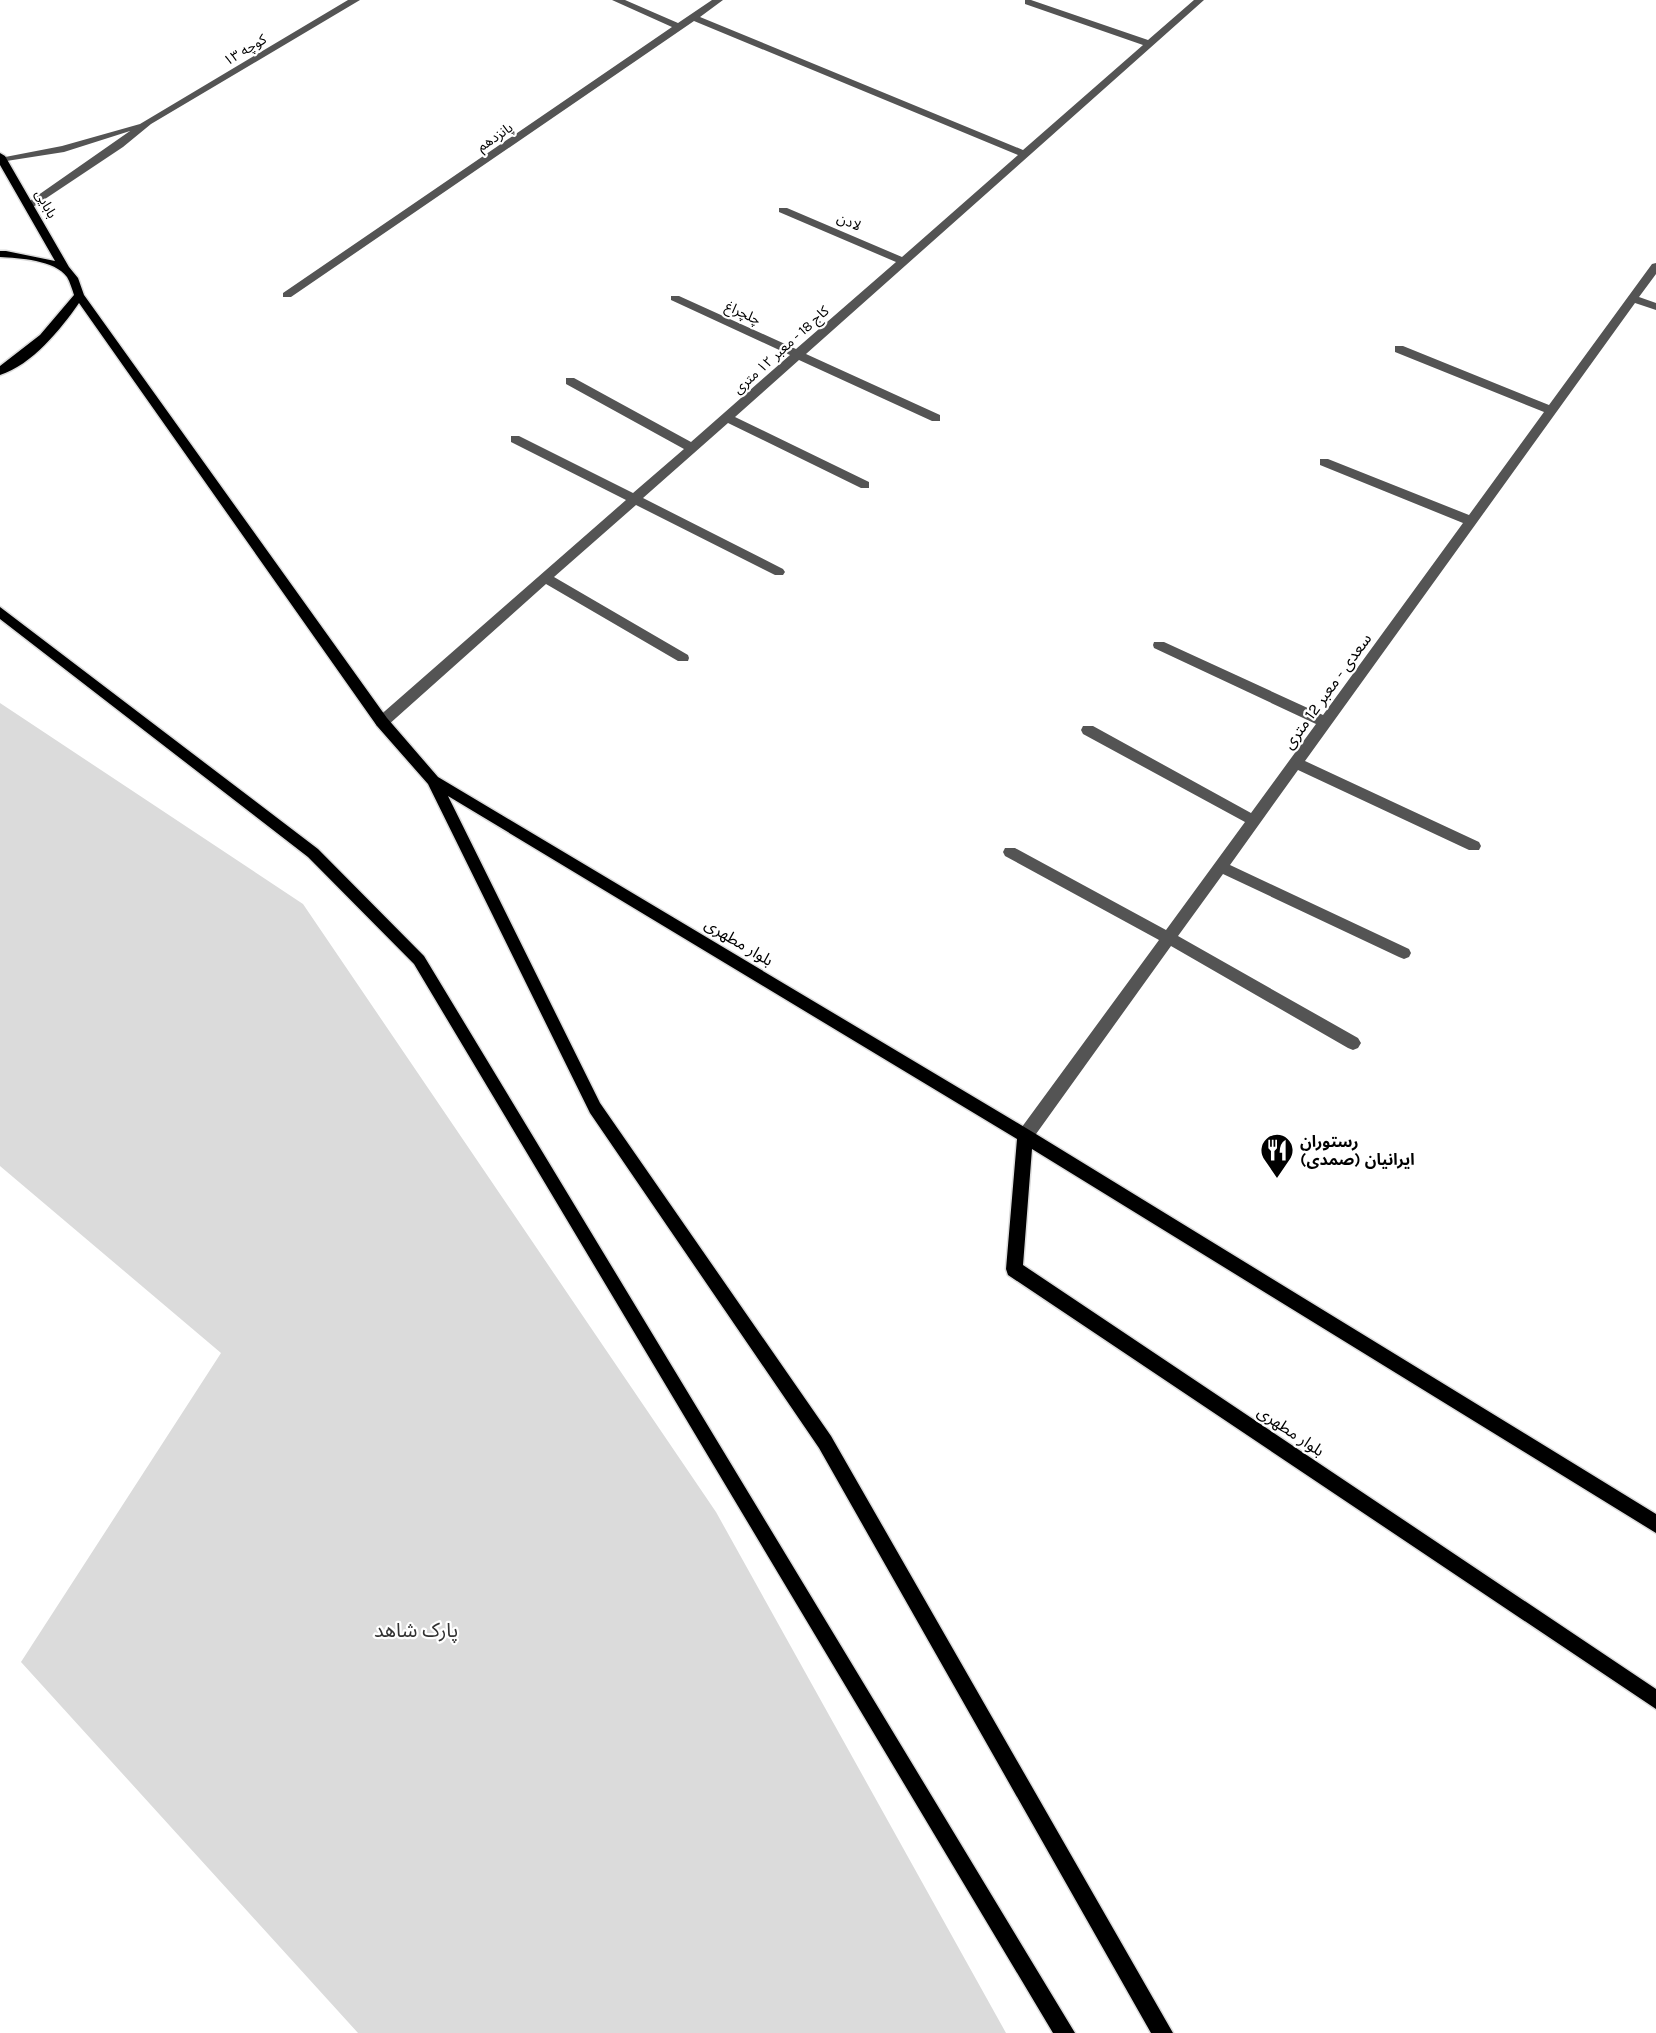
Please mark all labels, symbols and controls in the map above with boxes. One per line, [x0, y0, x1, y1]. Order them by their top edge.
street label: کوچه ۱۳ [221, 31, 270, 70]
street label: پانزدهم [474, 119, 517, 157]
street label: بابایی [31, 187, 61, 222]
street label: لادن [834, 209, 864, 235]
street label: چلچراغ [722, 297, 763, 330]
street label: کاج 18 - معبر ۱۲ متری [729, 302, 834, 399]
street label: سعدی - معبر 12 متری [1279, 629, 1375, 753]
street label: بلوار مطهری [701, 914, 777, 970]
restaurant icon: رستوران ایرانیان (صمدی) [1259, 1132, 1295, 1179]
place label: رستوران ایرانیان (صمدی) [1300, 1132, 1415, 1169]
street label: بلوار مطهری [1254, 1402, 1328, 1460]
park label: پارک شاهد [374, 1619, 458, 1643]

